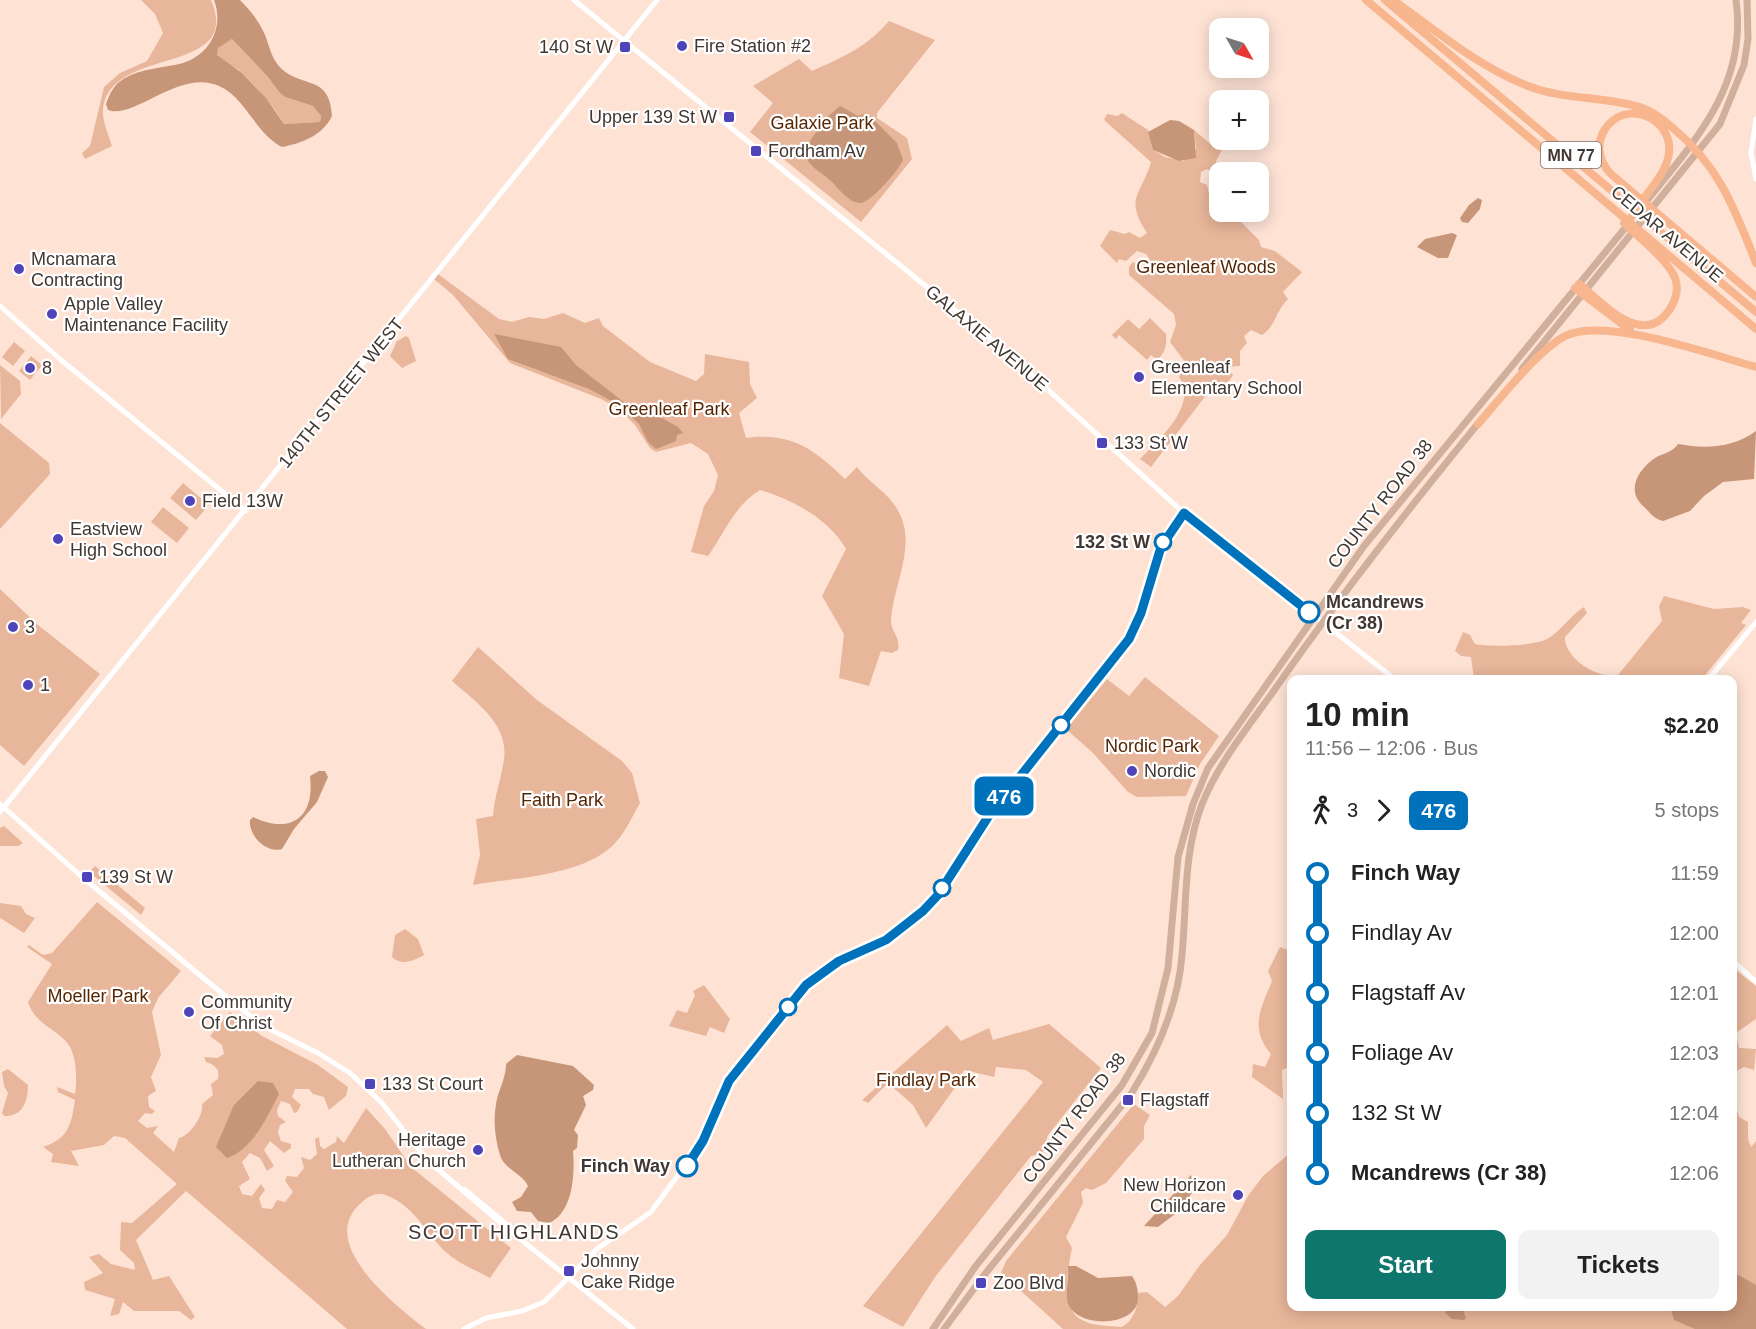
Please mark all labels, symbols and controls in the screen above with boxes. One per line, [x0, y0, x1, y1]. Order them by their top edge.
north arrow [1209, 18, 1269, 78]
map controls [1209, 18, 1269, 222]
place label: Fire Station #2 [694, 36, 811, 56]
place label: 140 St W [539, 37, 613, 57]
marker: Fire Station #2 [675, 39, 689, 53]
marker: 140 St W [618, 40, 632, 54]
button: + [1209, 90, 1269, 150]
place label: Upper 139 St W [589, 107, 717, 127]
marker: Upper 139 St W [722, 110, 736, 124]
park label: Galaxie Park [770, 113, 875, 133]
place label: Fordham Av [768, 141, 865, 161]
road number: MN 77 [1541, 142, 1601, 168]
marker: Fordham Av [749, 144, 763, 158]
button: − [1209, 162, 1269, 222]
street label: CEDAR AVENUE [1607, 181, 1727, 287]
place label: Mcnamara Contracting [31, 249, 123, 290]
park label: Greenleaf Woods [1136, 257, 1276, 277]
marker: Mcnamara Contracting [12, 262, 26, 276]
street label: GALAXIE AVENUE [922, 281, 1052, 395]
place label: Apple Valley Maintenance Facility [64, 294, 228, 335]
marker: Apple Valley Maintenance Facility [45, 307, 59, 321]
street label: 140TH STREET WEST [274, 314, 408, 472]
place label: Greenleaf Elementary School [1151, 357, 1302, 398]
place label: 8 [42, 358, 52, 378]
marker: 8 [23, 361, 37, 375]
marker: Greenleaf Elementary School [1132, 370, 1146, 384]
park label: Greenleaf Park [608, 399, 731, 419]
place label: 133 St W [1114, 433, 1188, 453]
marker: 133 St W [1095, 436, 1109, 450]
street label: COUNTY ROAD 38 [1324, 436, 1436, 572]
place label: Field 13W [202, 491, 283, 511]
marker: Field 13W [183, 494, 197, 508]
place label: Eastview High School [70, 519, 167, 560]
marker: Eastview High School [51, 532, 65, 546]
place label: 132 St W [1075, 532, 1150, 552]
marker: 132 St W [1154, 533, 1172, 551]
place label: Mcandrews (Cr 38) [1326, 592, 1424, 633]
marker: Mcandrews (Cr 38) [1298, 601, 1320, 623]
place label: 3 [25, 617, 35, 637]
marker: 3 [6, 620, 20, 634]
place label: 1 [40, 675, 50, 695]
marker: 1 [21, 678, 35, 692]
text: 10 min [1305, 696, 1410, 733]
text: $2.20 [1664, 713, 1719, 738]
unlabelled marker [1052, 716, 1070, 734]
park label: Nordic Park [1105, 736, 1200, 756]
text: 11:56 – 12:06 · Bus [1305, 737, 1478, 759]
place label: Nordic [1144, 761, 1196, 781]
marker: Nordic [1125, 764, 1139, 778]
line badge: 476 [970, 776, 1038, 816]
text: 476 [986, 785, 1022, 808]
park label: Faith Park [521, 790, 604, 810]
icon: walk [1305, 794, 1338, 827]
icon: forward [1367, 794, 1400, 827]
text: 3 [1347, 799, 1358, 821]
text: 476 [1421, 799, 1456, 822]
text: 5 stops [1655, 799, 1719, 821]
text: Finch Way [1351, 860, 1460, 885]
text: 11:59 [1670, 862, 1719, 884]
place label: 139 St W [99, 867, 173, 887]
marker: 139 St W [80, 870, 94, 884]
unlabelled marker [933, 879, 951, 897]
text: Findlay Av [1351, 920, 1452, 945]
text: 12:00 [1669, 922, 1719, 944]
text: Flagstaff Av [1351, 980, 1465, 1005]
text: 12:01 [1669, 982, 1719, 1004]
park label: Moeller Park [47, 986, 150, 1006]
place label: Community Of Christ [201, 992, 292, 1033]
unlabelled marker [779, 998, 797, 1016]
marker: Community Of Christ [182, 1005, 196, 1019]
text: Foliage Av [1351, 1040, 1453, 1065]
text: 12:03 [1669, 1042, 1719, 1064]
street label: COUNTY ROAD 38 [1019, 1049, 1129, 1187]
park label: Findlay Park [876, 1070, 977, 1090]
place label: 133 St Court [382, 1074, 483, 1094]
marker: 133 St Court [363, 1077, 377, 1091]
place label: Flagstaff [1140, 1090, 1210, 1110]
marker: Flagstaff [1121, 1093, 1135, 1107]
text: 132 St W [1351, 1100, 1441, 1125]
text: 12:04 [1669, 1102, 1719, 1124]
place label: Heritage Lutheran Church [332, 1130, 466, 1171]
marker: Heritage Lutheran Church [471, 1143, 485, 1157]
marker: Finch Way [676, 1155, 698, 1177]
place label: Finch Way [581, 1156, 670, 1176]
text: Mcandrews (Cr 38) [1351, 1160, 1547, 1185]
text: 12:06 [1669, 1162, 1719, 1184]
place label: New Horizon Childcare [1123, 1175, 1226, 1216]
marker: New Horizon Childcare [1231, 1188, 1245, 1202]
district label: SCOTT HIGHLANDS [408, 1221, 620, 1243]
button: Start [1305, 1230, 1506, 1299]
button: Tickets [1518, 1230, 1719, 1299]
place label: Johnny Cake Ridge [581, 1251, 675, 1292]
marker: Johnny Cake Ridge [562, 1264, 576, 1278]
place label: Zoo Blvd [993, 1273, 1064, 1293]
marker: Zoo Blvd [974, 1276, 988, 1290]

